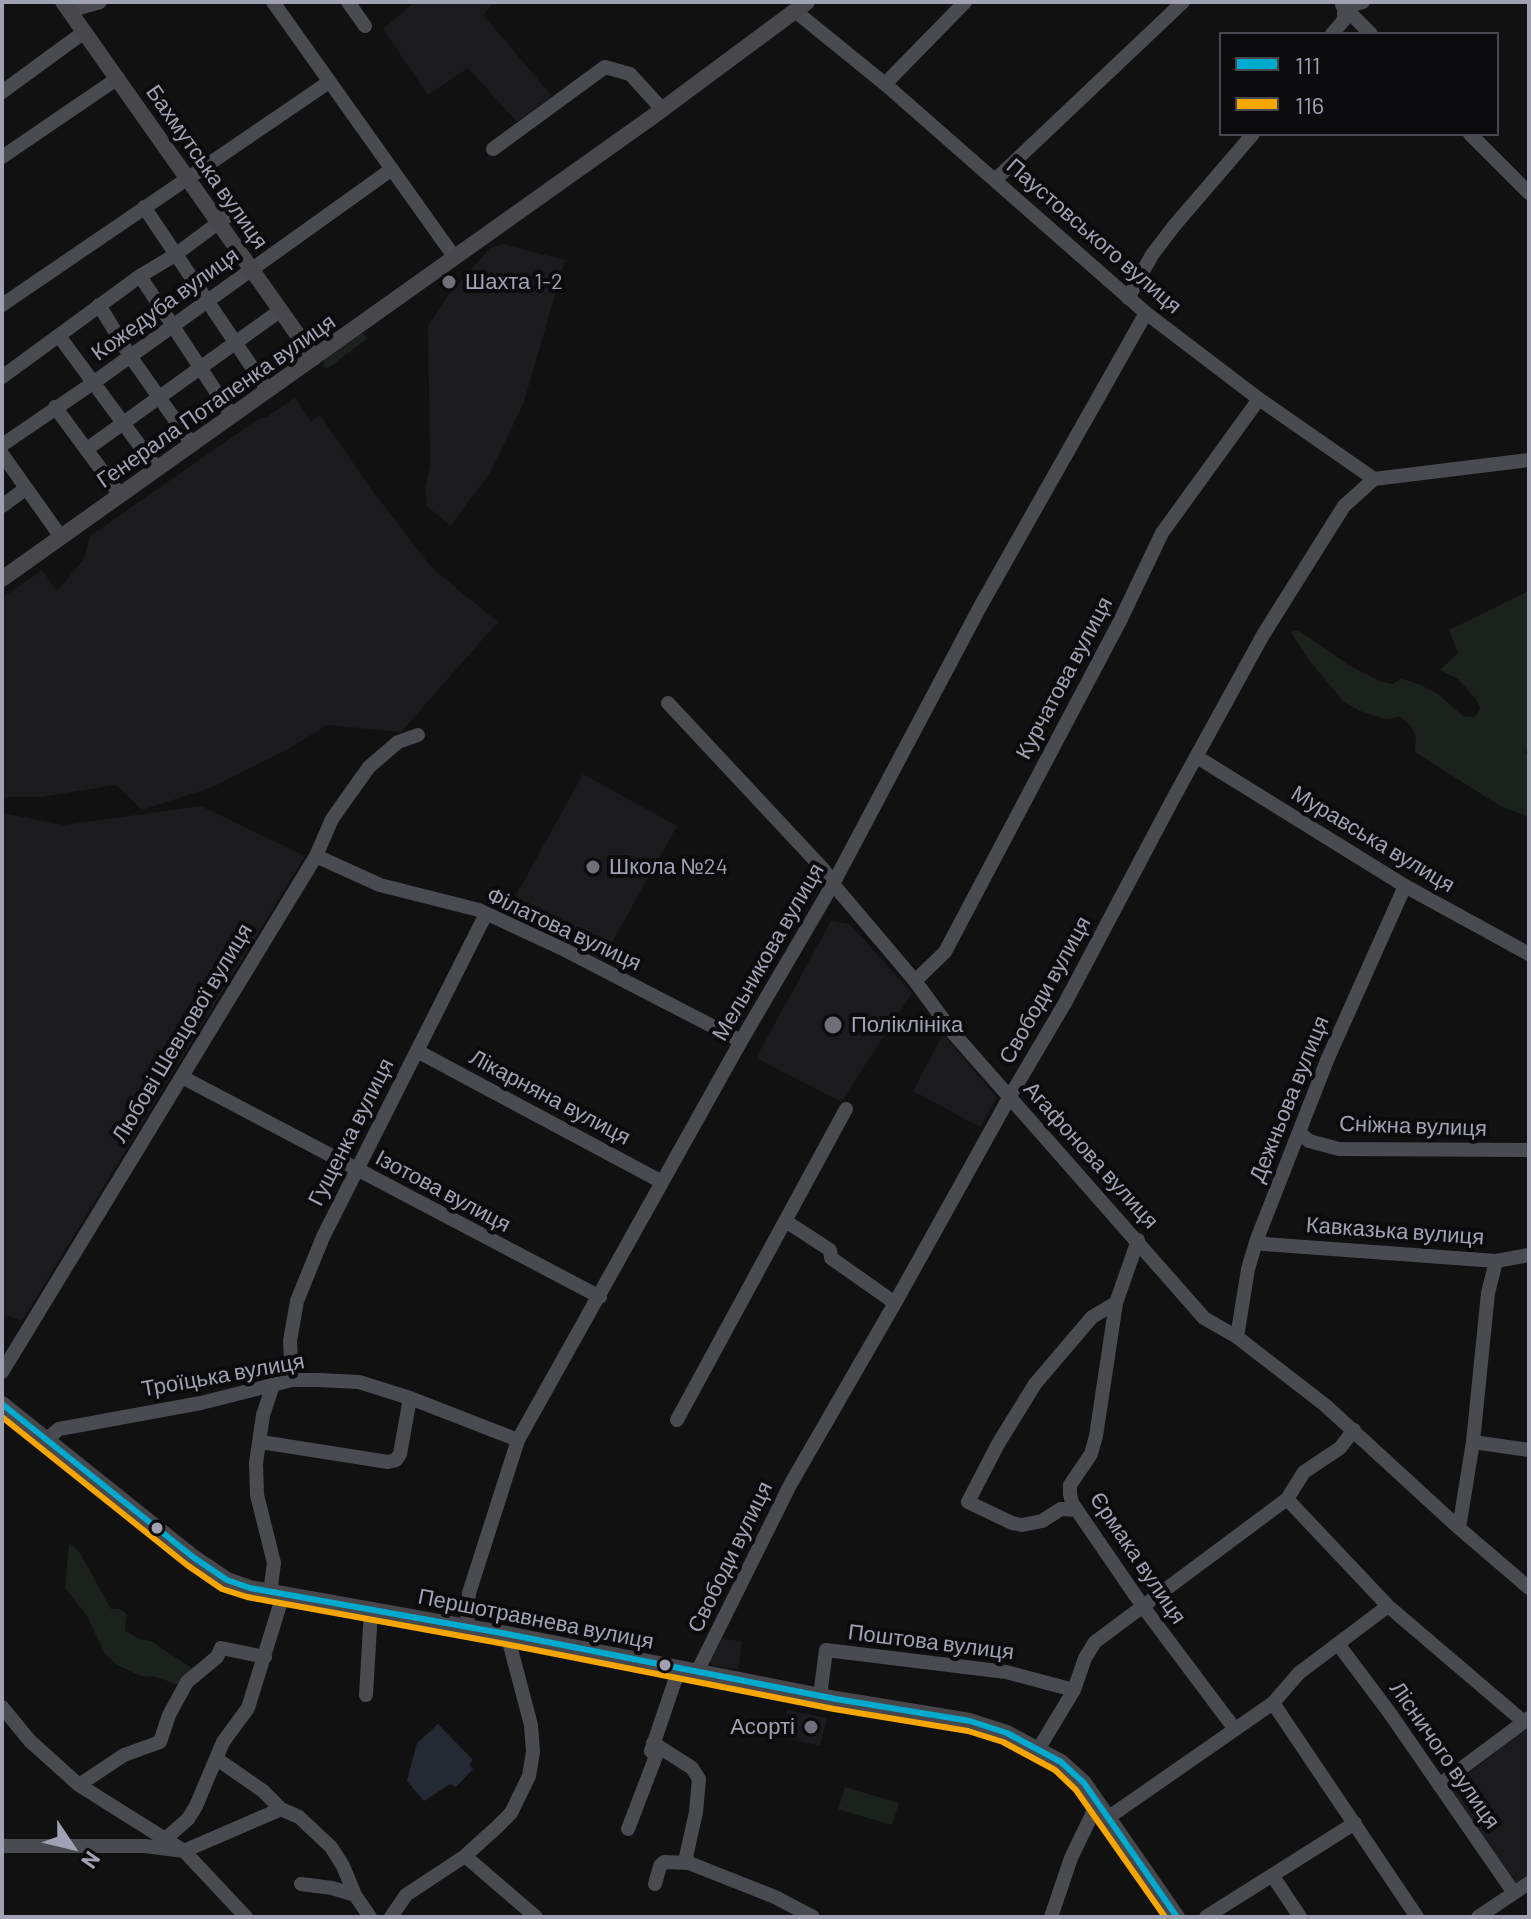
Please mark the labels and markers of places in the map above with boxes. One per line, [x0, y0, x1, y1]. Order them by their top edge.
place label: Шахта 1-2 [465, 269, 563, 295]
marker: Шахта 1-2 [440, 273, 458, 291]
place label: Школа №24 [609, 854, 728, 880]
marker: Школа №24 [584, 858, 602, 876]
place label: Поліклініка [851, 1012, 963, 1038]
marker: Поліклініка [822, 1014, 844, 1036]
unlabelled marker [149, 1520, 165, 1536]
unlabelled marker [657, 1657, 673, 1673]
place label: Асорті [730, 1714, 795, 1740]
marker: Асорті [802, 1718, 820, 1736]

